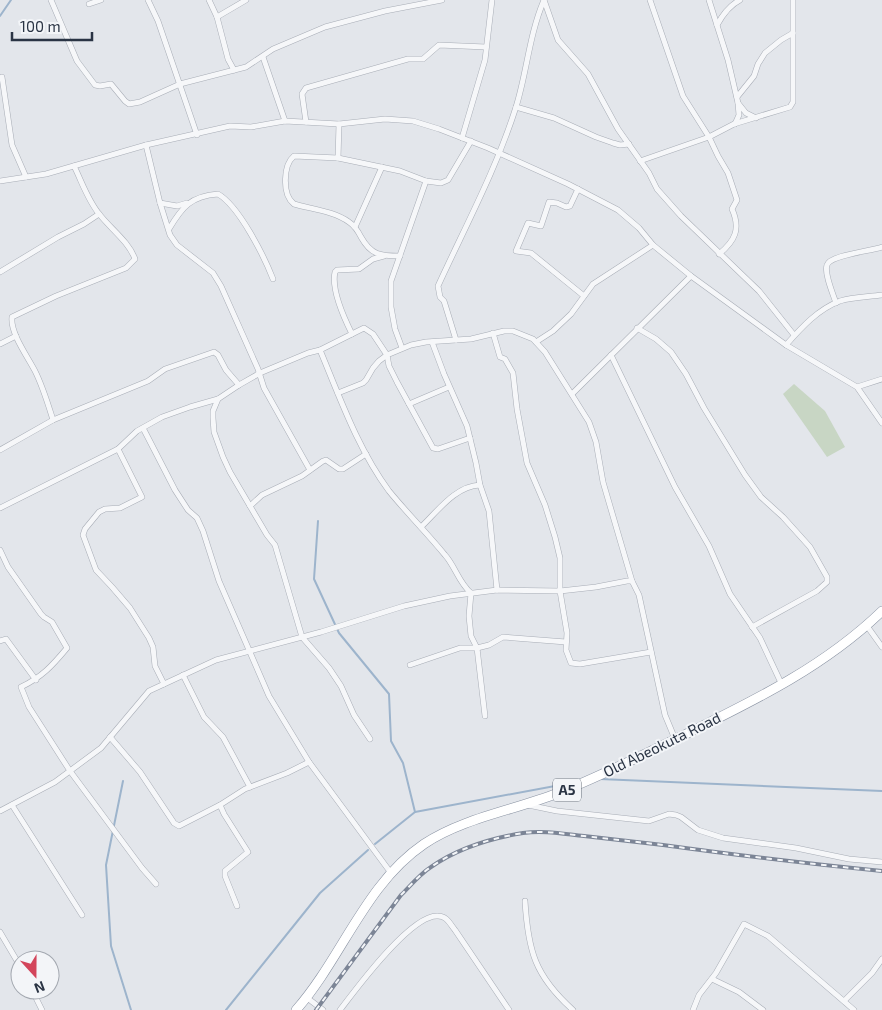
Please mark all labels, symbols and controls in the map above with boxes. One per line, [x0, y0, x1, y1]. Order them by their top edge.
scale bar [12, 10, 92, 42]
text: 100 m [20, 17, 61, 35]
street label: Old Abeokuta Road [600, 708, 723, 780]
road number: A5 [553, 778, 581, 802]
north arrow [10, 950, 60, 1000]
text: N [32, 978, 48, 997]

